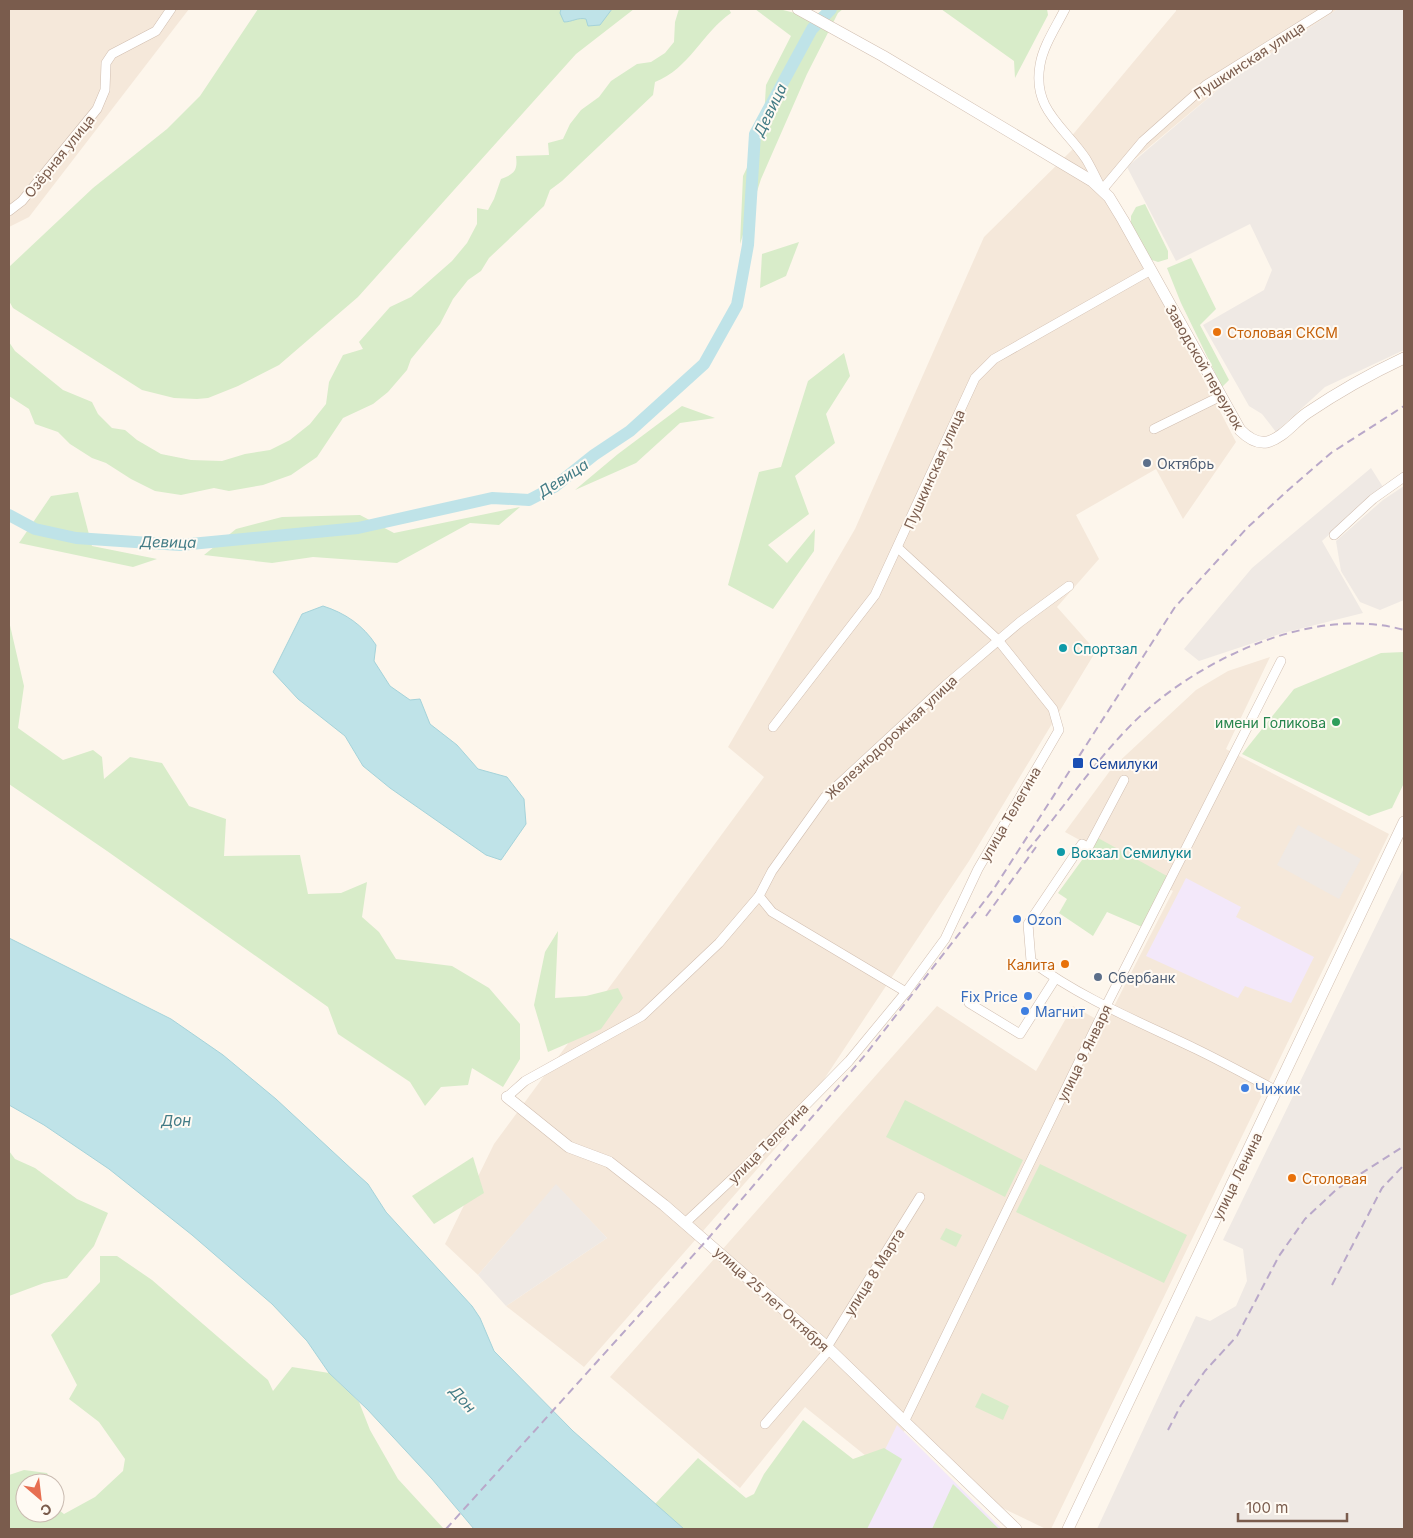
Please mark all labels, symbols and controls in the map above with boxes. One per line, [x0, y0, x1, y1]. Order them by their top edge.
street label: Пушкинская улица [1190, 18, 1308, 102]
water label: Девица [749, 80, 791, 140]
street label: Озёрная улица [20, 111, 98, 201]
street label: Заводской переулок [1162, 301, 1248, 433]
place label: Столовая СКСМ [1227, 324, 1338, 341]
marker: Столовая СКСМ [1211, 326, 1223, 338]
street label: Пушкинская улица [900, 407, 968, 531]
water label: Девица [533, 455, 592, 502]
place label: Октябрь [1157, 455, 1214, 472]
marker: Октябрь [1141, 457, 1153, 469]
water label: Девица [139, 532, 196, 552]
place label: Спортзал [1073, 640, 1138, 657]
marker: Спортзал [1057, 642, 1069, 654]
street label: Железнодорожная улица [822, 672, 960, 802]
place label: имени Голикова [1215, 714, 1326, 731]
marker: имени Голикова [1330, 716, 1342, 728]
place label: Семилуки [1089, 755, 1158, 772]
marker: Семилуки [1071, 756, 1085, 770]
street label: улица Телегина [976, 764, 1044, 864]
place label: Вокзал Семилуки [1071, 844, 1192, 861]
marker: Вокзал Семилуки [1055, 846, 1067, 858]
place label: Ozon [1027, 911, 1062, 928]
marker: Ozon [1011, 913, 1023, 925]
place label: Калита [1007, 956, 1055, 973]
marker: Калита [1059, 958, 1071, 970]
place label: Сбербанк [1108, 969, 1176, 986]
marker: Сбербанк [1092, 971, 1104, 983]
place label: Fix Price [961, 988, 1018, 1005]
marker: Fix Price [1022, 990, 1034, 1002]
street label: улица 9 Января [1053, 1002, 1115, 1104]
place label: Магнит [1035, 1003, 1085, 1020]
marker: Магнит [1019, 1005, 1031, 1017]
place label: Чижик [1255, 1080, 1301, 1097]
marker: Чижик [1239, 1082, 1251, 1094]
street label: улица Телегина [724, 1099, 812, 1187]
water label: Дон [160, 1111, 191, 1130]
street label: улица Ленина [1209, 1130, 1265, 1222]
place label: Столовая [1302, 1170, 1367, 1187]
marker: Столовая [1286, 1172, 1298, 1184]
street label: улица 8 Марта [840, 1225, 908, 1319]
street label: улица 25 лет Октября [711, 1243, 833, 1355]
water label: Дон [445, 1381, 480, 1417]
north arrow [15, 1473, 65, 1523]
scale bar [1238, 1490, 1347, 1522]
text: 100 m [1246, 1498, 1288, 1517]
text: С [38, 1500, 55, 1520]

